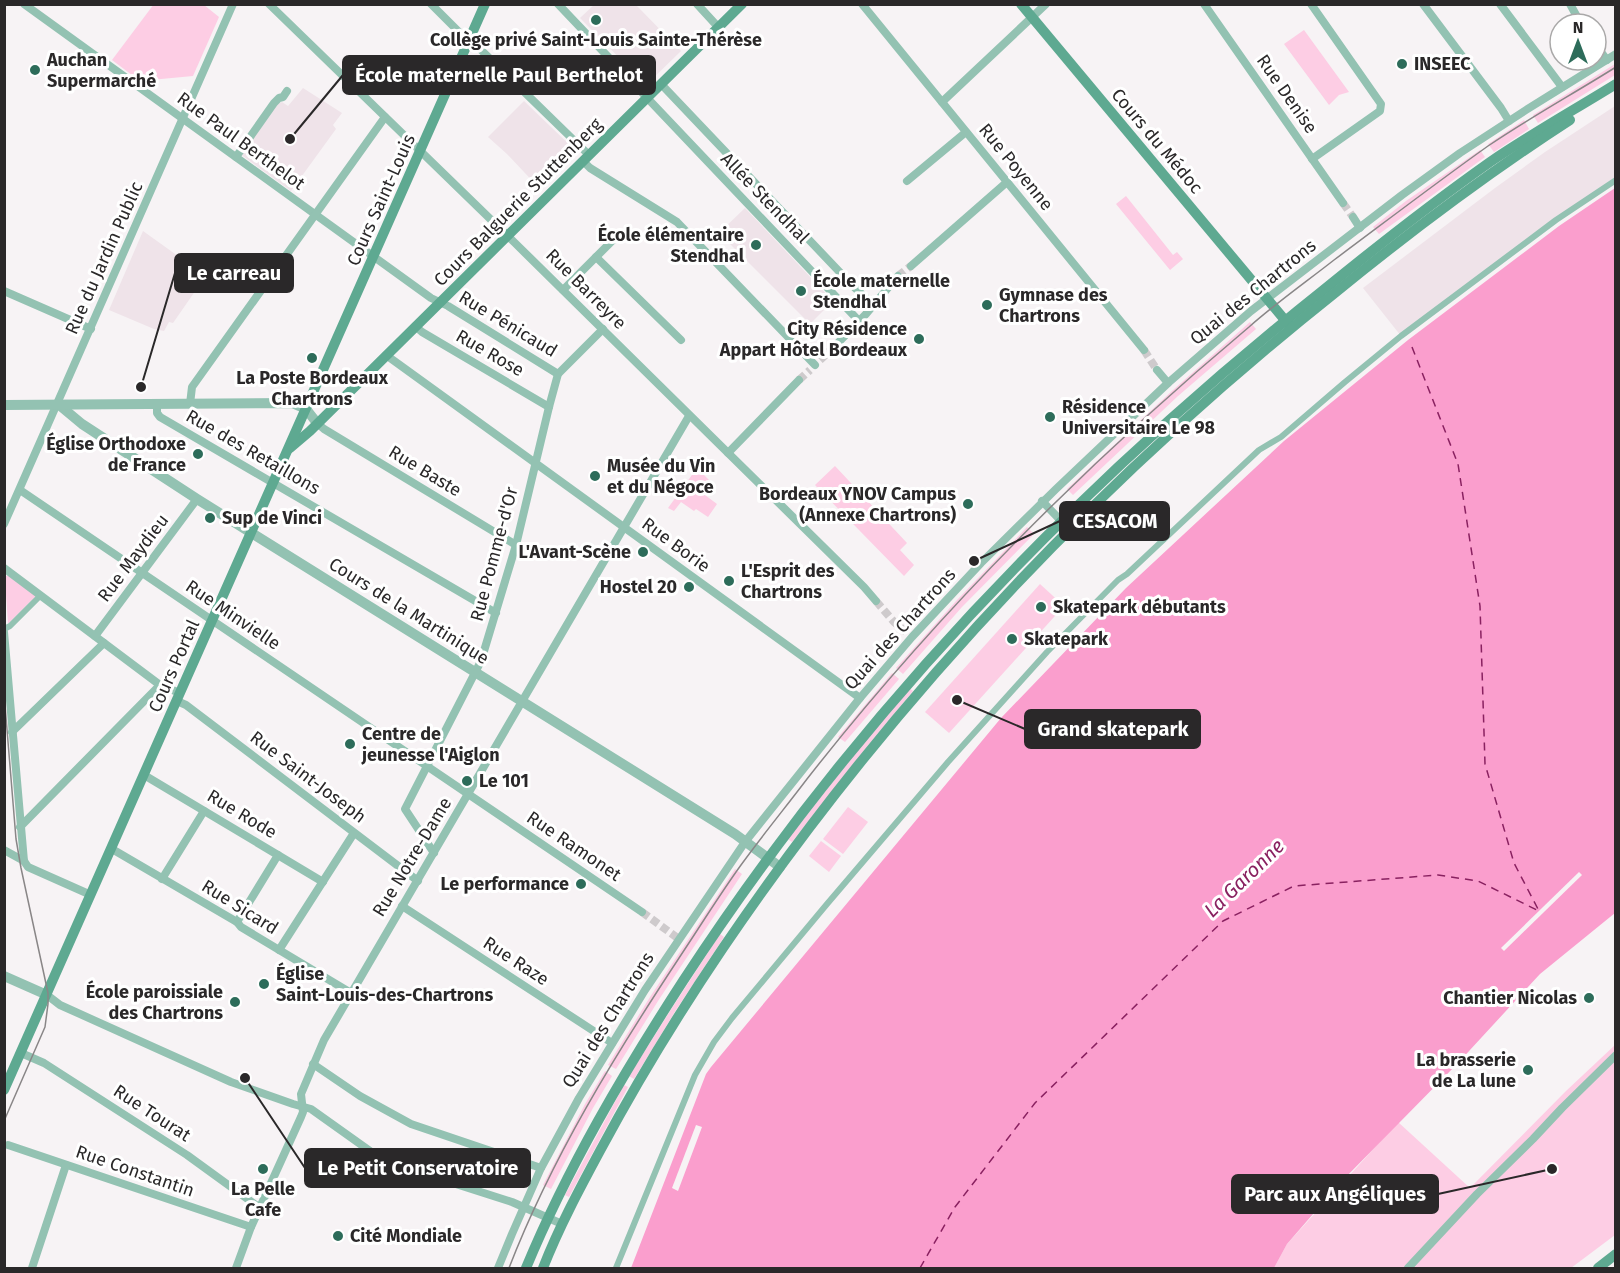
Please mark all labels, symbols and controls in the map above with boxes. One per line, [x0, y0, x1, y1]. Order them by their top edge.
north arrow [1548, 12, 1608, 72]
marker: Collège privé Saint-Louis Sainte-Thérèse [589, 13, 603, 27]
text: N [1573, 18, 1583, 37]
place label: Collège privé Saint-Louis Sainte-Thérèse [430, 29, 762, 51]
place label: Auchan Supermarché [46, 49, 156, 92]
street label: Rue Denise [1252, 50, 1322, 138]
place label: INSEEC [1414, 53, 1471, 75]
callout: École maternelle Paul Berthelot [343, 56, 655, 94]
marker: INSEEC [1395, 57, 1409, 71]
text: École maternelle Paul Berthelot [355, 62, 643, 87]
marker: Auchan Supermarché [28, 63, 42, 77]
street label: Cours du Médoc [1107, 84, 1208, 198]
street label: Rue Paul Berthelot [173, 87, 310, 195]
street label: Cours Balguerie Stuttenberg [429, 113, 607, 291]
street label: Rue Poyenne [974, 119, 1058, 215]
street label: Cours Saint-Louis [342, 131, 420, 269]
street label: Allée Stendhal [716, 148, 814, 248]
street label: Rue du Jardin Public [60, 178, 148, 338]
place label: École élémentaire Stendhal [598, 223, 745, 267]
street label: Quai des Chartrons [1186, 234, 1320, 350]
marker: École élémentaire Stendhal [749, 238, 763, 252]
street label: Rue Barreyre [541, 244, 631, 334]
callout: Le carreau [175, 254, 293, 292]
text: Le carreau [187, 261, 281, 285]
place label: École maternelle Stendhal [813, 269, 950, 313]
marker: École maternelle Stendhal [794, 284, 808, 298]
place label: Gymnase des Chartrons [999, 284, 1108, 327]
street label: Rue Pénicaud [455, 286, 561, 362]
marker: Gymnase des Chartrons [980, 298, 994, 312]
place label: City Résidence Appart Hôtel Bordeaux [719, 318, 908, 361]
street label: Rue Rose [452, 325, 528, 381]
marker: City Résidence Appart Hôtel Bordeaux [912, 332, 926, 346]
marker: La Poste Bordeaux Chartrons [305, 351, 319, 365]
place label: La Poste Bordeaux Chartrons [236, 367, 389, 410]
place label: Résidence Universitaire Le 98 [1062, 396, 1215, 439]
street label: Rue des Retaillons [182, 405, 324, 499]
marker: Résidence Universitaire Le 98 [1043, 410, 1057, 424]
place label: Église Orthodoxe de France [46, 432, 186, 476]
street label: Rue Baste [385, 441, 465, 501]
marker: Église Orthodoxe de France [191, 447, 205, 461]
place label: Musée du Vin et du Négoce [607, 455, 715, 498]
marker: Musée du Vin et du Négoce [588, 469, 602, 483]
place label: Bordeaux YNOV Campus (Annexe Chartrons) [759, 483, 956, 526]
street label: Rue Pomme-d'Or [465, 484, 523, 624]
marker: Bordeaux YNOV Campus (Annexe Chartrons) [961, 497, 975, 511]
callout: CESACOM [1060, 502, 1169, 540]
place label: Sup de Vinci [222, 507, 322, 529]
text: CESACOM [1072, 509, 1158, 533]
street label: Rue Maydieu [93, 510, 173, 606]
marker: Sup de Vinci [203, 511, 217, 525]
street label: Rue Borie [637, 513, 715, 577]
place label: L'Avant-Scène [518, 541, 631, 563]
marker: L'Avant-Scène [636, 545, 650, 559]
street label: Cours de la Martinique [325, 553, 493, 669]
place label: L'Esprit des Chartrons [741, 560, 835, 603]
street label: Quai des Chartrons [840, 564, 960, 694]
marker: L'Esprit des Chartrons [722, 574, 736, 588]
street label: Rue Minvielle [181, 575, 285, 655]
place label: Hostel 20 [600, 576, 677, 598]
marker: Hostel 20 [682, 580, 696, 594]
place label: Skatepark débutants [1053, 596, 1226, 618]
marker: Skatepark débutants [1034, 600, 1048, 614]
street label: Cours Portal [144, 616, 204, 716]
place label: Skatepark [1024, 628, 1109, 650]
marker: Skatepark [1005, 632, 1019, 646]
callout: Grand skatepark [1025, 710, 1200, 748]
text: Grand skatepark [1038, 717, 1189, 741]
place label: Centre de jeunesse l'Aiglon [361, 723, 500, 766]
street label: Rue Saint-Joseph [246, 726, 370, 828]
marker: Centre de jeunesse l'Aiglon [343, 737, 357, 751]
place label: Le 101 [479, 770, 529, 792]
marker: Le 101 [460, 774, 474, 788]
street label: Rue Rode [203, 785, 281, 843]
street label: Rue Notre-Dame [368, 793, 456, 921]
street label: Rue Ramonet [523, 806, 626, 886]
water label: La Garonne [1199, 834, 1289, 922]
place label: Le performance [440, 873, 569, 895]
street label: Rue Sicard [198, 875, 282, 939]
marker: Le performance [574, 877, 588, 891]
street label: Rue Raze [479, 932, 553, 990]
street label: Quai des Chartrons [557, 948, 659, 1092]
place label: Église Saint-Louis-des-Chartrons [276, 962, 493, 1006]
marker: Église Saint-Louis-des-Chartrons [257, 977, 271, 991]
place label: École paroissiale des Chartrons [86, 980, 223, 1024]
place label: Chantier Nicolas [1443, 987, 1577, 1009]
marker: Chantier Nicolas [1582, 991, 1596, 1005]
marker: École paroissiale des Chartrons [228, 995, 242, 1009]
place label: La brasserie de La lune [1416, 1049, 1516, 1092]
marker: La brasserie de La lune [1521, 1063, 1535, 1077]
street label: Rue Tourat [109, 1080, 195, 1146]
street label: Rue Constantin [73, 1140, 197, 1202]
callout: Le Petit Conservatoire [305, 1149, 530, 1187]
text: Le Petit Conservatoire [318, 1156, 518, 1180]
marker: La Pelle Cafe [256, 1162, 270, 1176]
callout: Parc aux Angéliques [1232, 1175, 1438, 1213]
place label: La Pelle Cafe [231, 1178, 295, 1221]
text: Parc aux Angéliques [1244, 1182, 1426, 1206]
place label: Cité Mondiale [350, 1225, 462, 1247]
marker: Cité Mondiale [331, 1229, 345, 1243]

